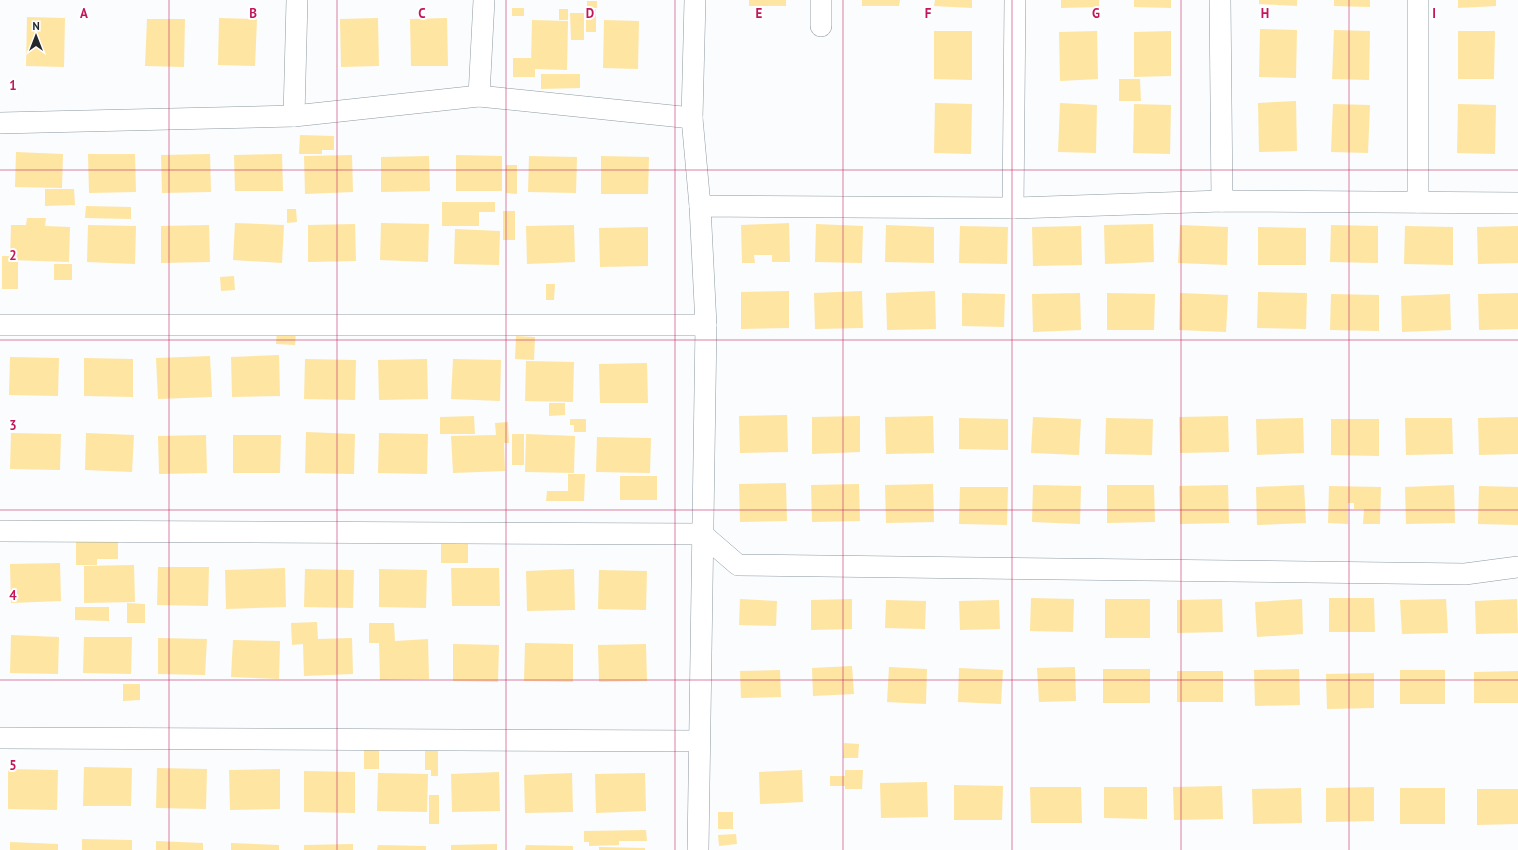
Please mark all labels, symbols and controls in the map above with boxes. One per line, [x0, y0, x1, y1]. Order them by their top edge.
text: A [80, 5, 88, 22]
text: B [249, 5, 257, 22]
text: C [418, 5, 426, 22]
text: D [586, 5, 594, 22]
text: E [756, 5, 763, 22]
text: F [925, 5, 932, 22]
text: G [1092, 5, 1100, 22]
text: H [1261, 5, 1269, 22]
text: I [1432, 5, 1436, 22]
north arrow [16, 16, 56, 56]
text: N [32, 19, 40, 33]
text: 1 [9, 77, 17, 94]
text: 2 [9, 247, 17, 264]
text: 3 [9, 417, 17, 434]
text: 4 [9, 587, 17, 604]
text: 5 [9, 757, 17, 774]

